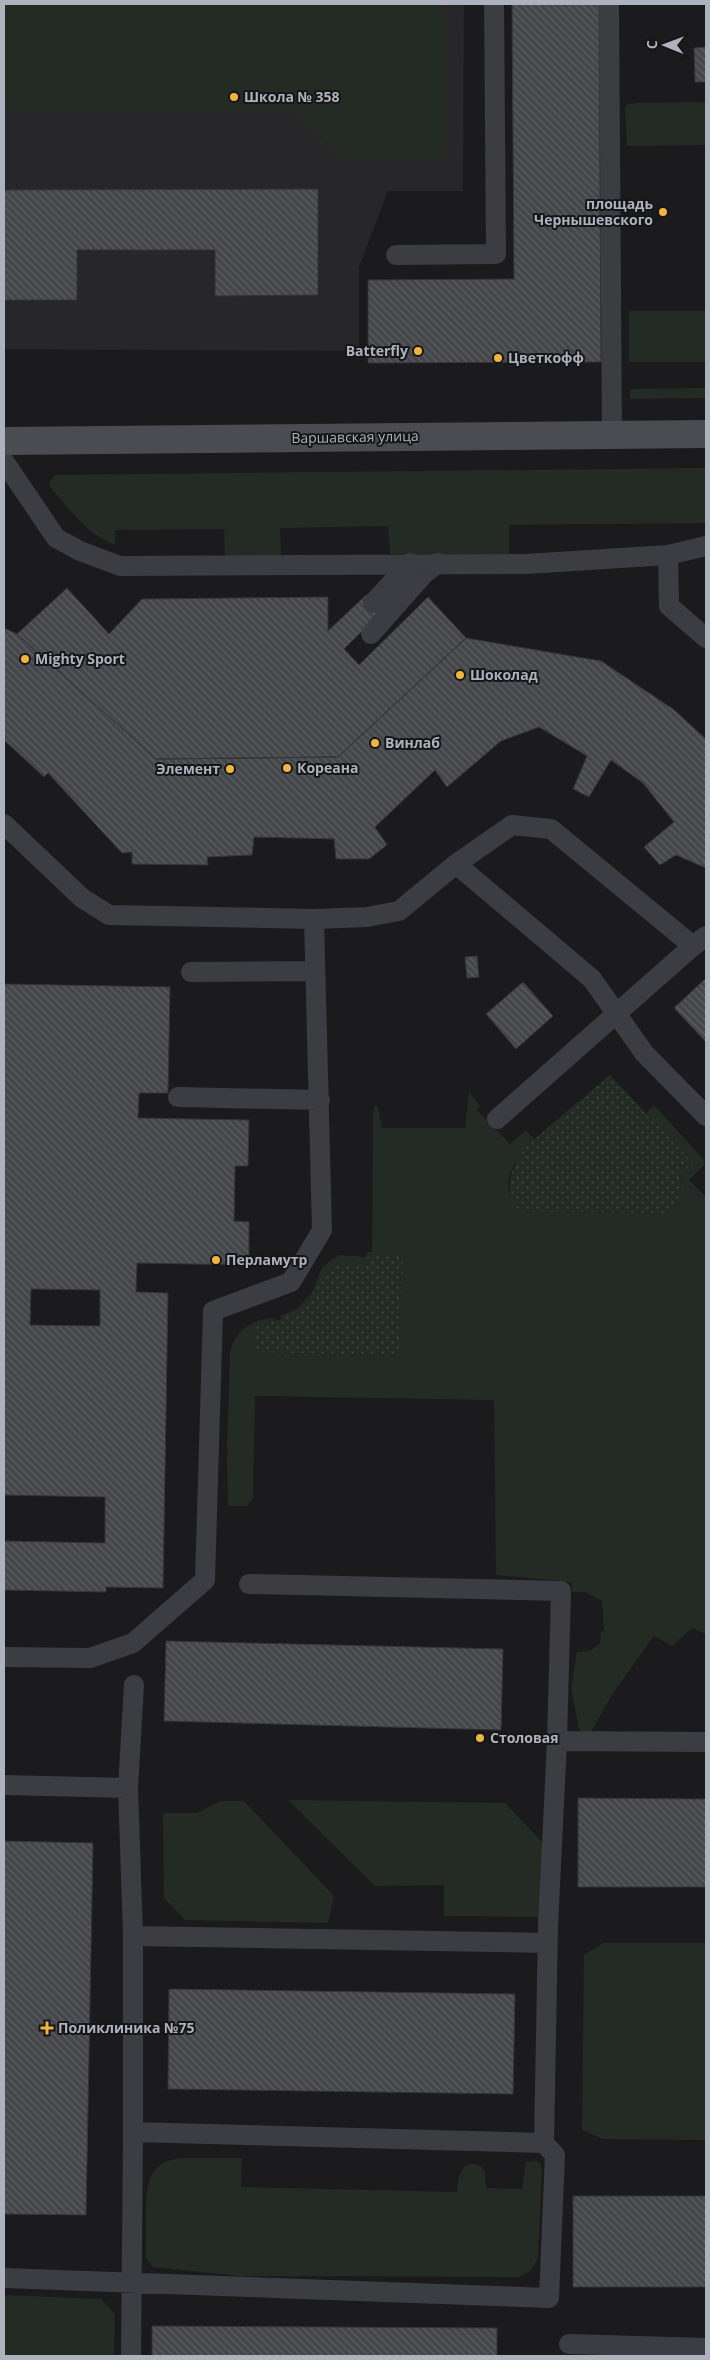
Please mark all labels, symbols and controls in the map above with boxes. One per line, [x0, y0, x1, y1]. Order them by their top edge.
north arrow [640, 20, 690, 70]
text: С [642, 40, 661, 49]
place label: Школа № 358 [244, 87, 340, 106]
marker: Школа № 358 [228, 91, 240, 103]
place label: площадь Чернышевского [534, 194, 653, 229]
marker: площадь Чернышевского [657, 206, 669, 218]
place label: Batterfly [346, 341, 408, 360]
marker: Batterfly [412, 345, 424, 357]
place label: Цветкофф [508, 348, 584, 367]
marker: Цветкофф [492, 352, 504, 364]
street label: Варшавская улица [291, 426, 419, 447]
place label: Mighty Sport [35, 649, 125, 668]
marker: Mighty Sport [19, 653, 31, 665]
place label: Шоколад [470, 665, 539, 684]
marker: Шоколад [454, 669, 466, 681]
place label: Винлаб [385, 733, 440, 752]
marker: Винлаб [369, 737, 381, 749]
place label: Кореана [297, 758, 358, 777]
place label: Элемент [156, 759, 220, 778]
marker: Кореана [281, 762, 293, 774]
marker: Элемент [224, 763, 236, 775]
place label: Перламутр [226, 1250, 308, 1269]
marker: Перламутр [210, 1254, 222, 1266]
place label: Столовая [490, 1728, 559, 1747]
marker: Столовая [474, 1732, 486, 1744]
place label: Поликлиника №75 [58, 2018, 195, 2037]
marker: Поликлиника №75 [40, 2021, 54, 2035]

